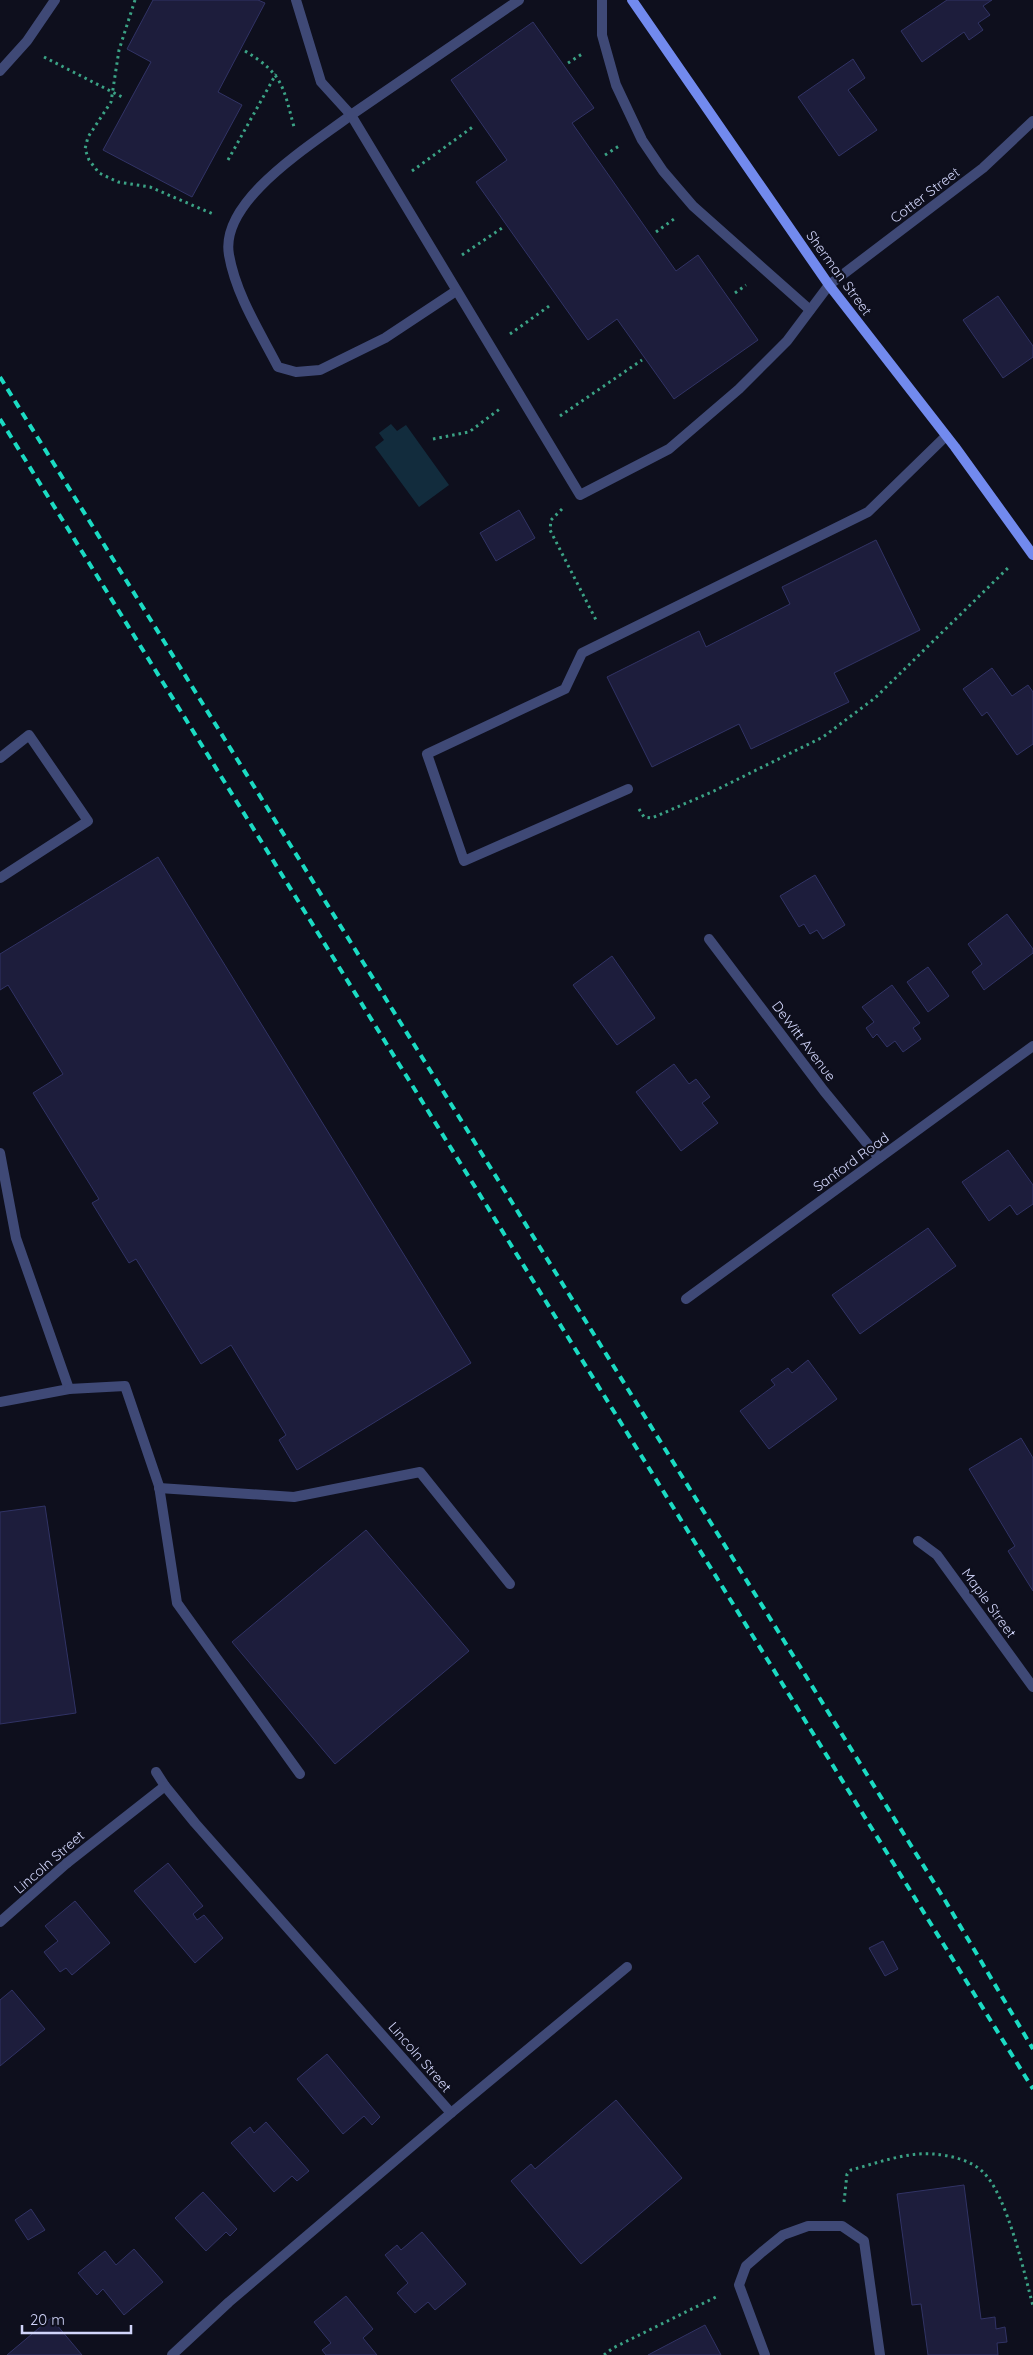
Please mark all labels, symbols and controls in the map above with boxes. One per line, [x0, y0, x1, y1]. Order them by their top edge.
street label: Cotter Street [887, 163, 964, 227]
street label: Sherman Street [802, 227, 876, 319]
street label: DeWitt Avenue [768, 997, 840, 1085]
street label: Sanford Road [809, 1128, 893, 1196]
street label: Maple Street [958, 1565, 1020, 1642]
street label: Lincoln Street [10, 1826, 88, 1898]
street label: Lincoln Street [384, 2018, 456, 2096]
scale bar [22, 2302, 131, 2334]
text: 20 m [30, 2310, 65, 2329]

